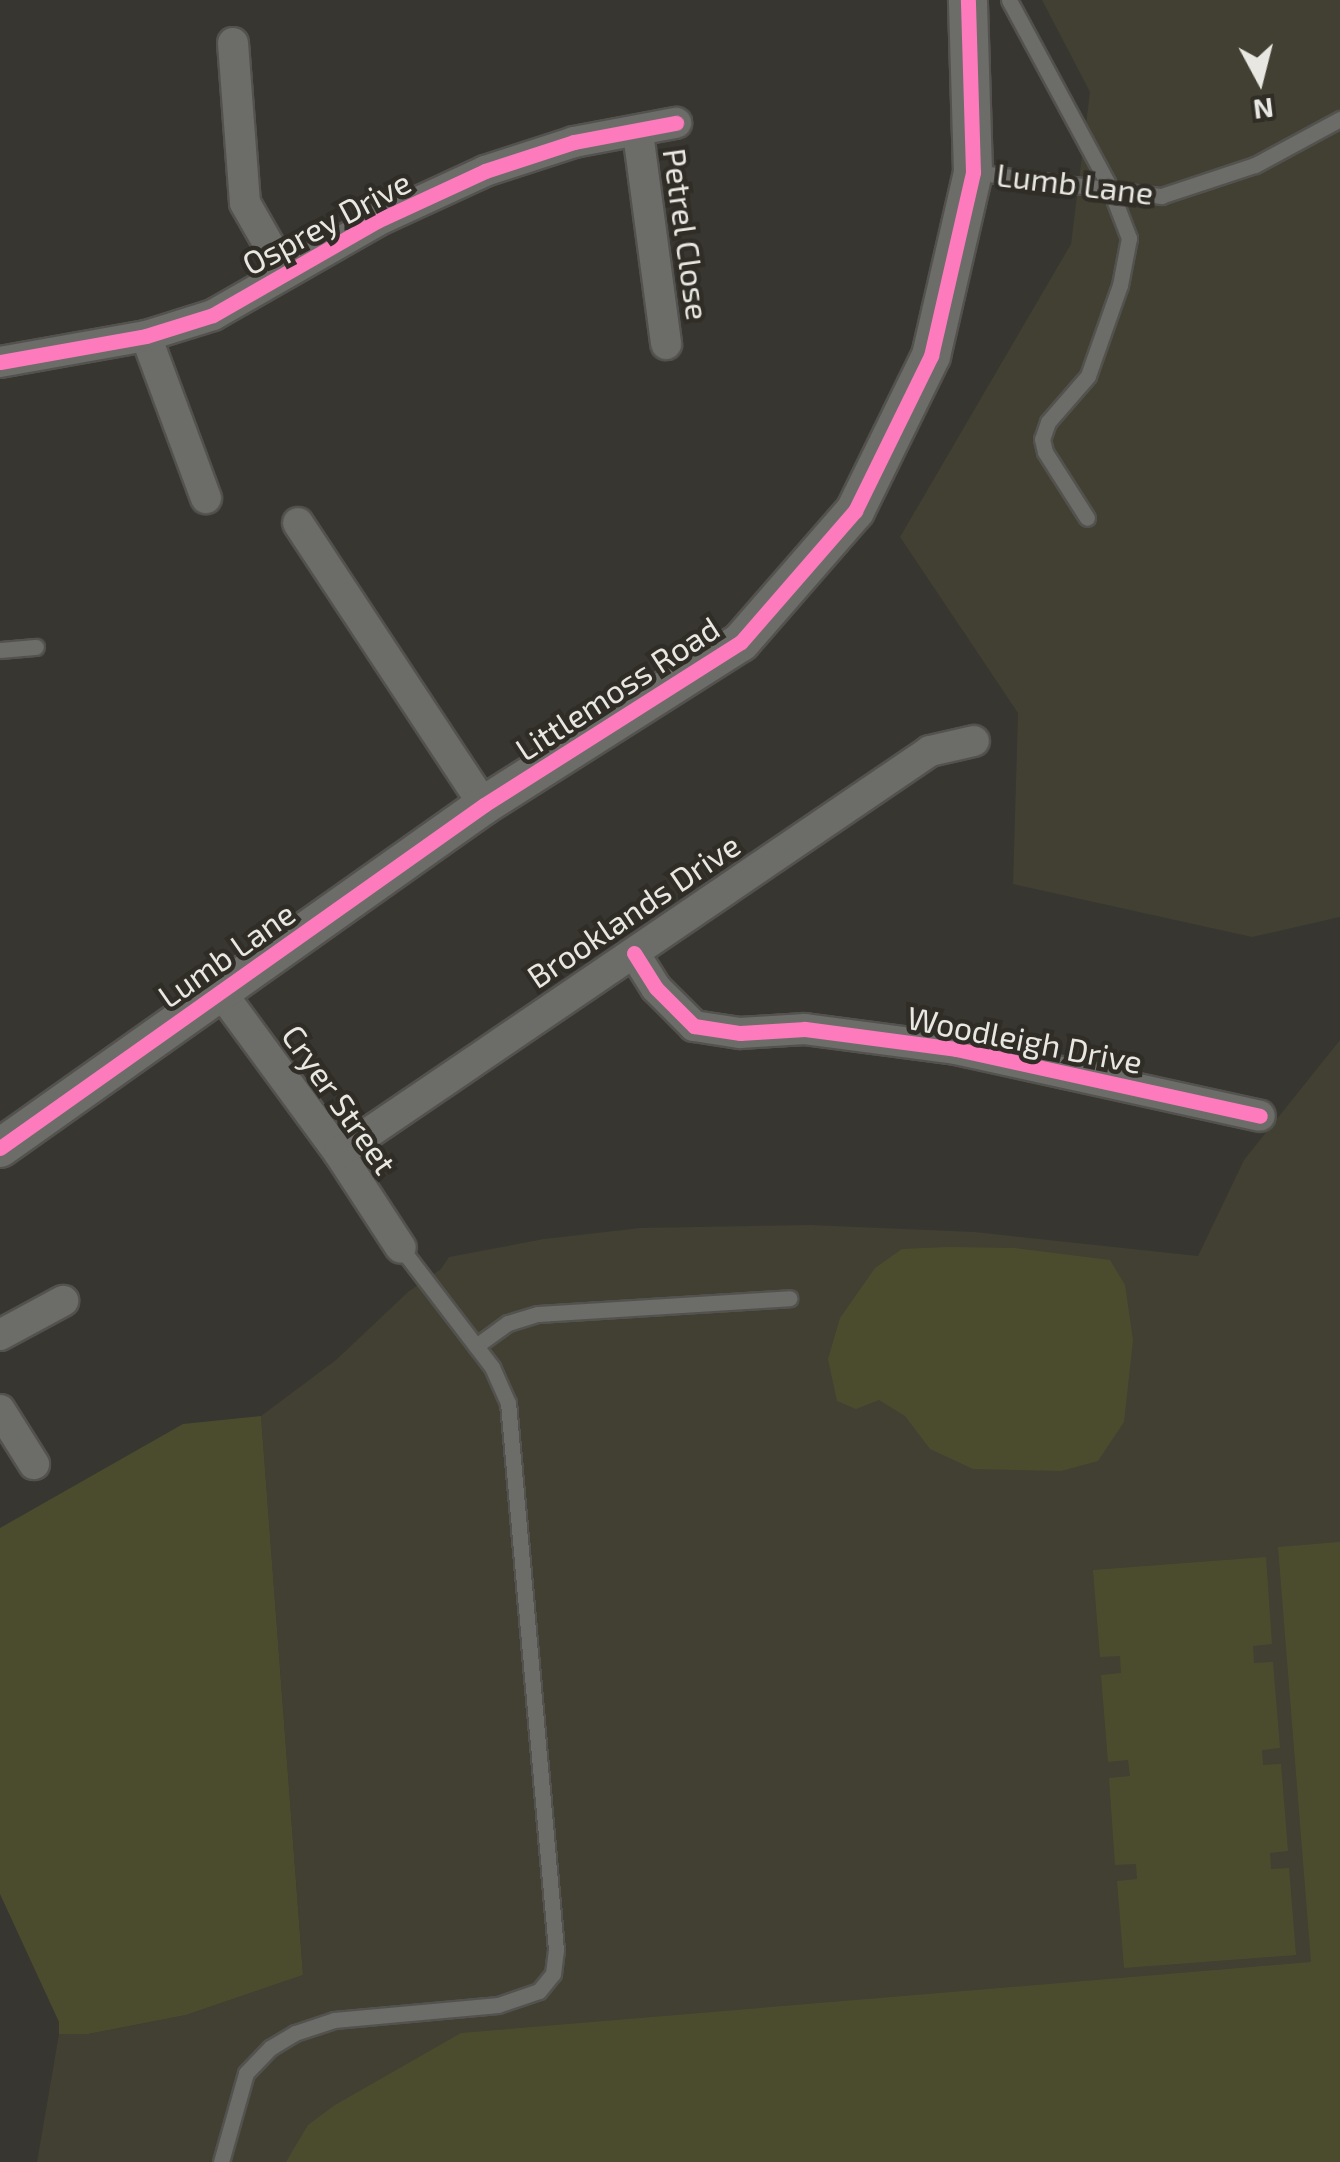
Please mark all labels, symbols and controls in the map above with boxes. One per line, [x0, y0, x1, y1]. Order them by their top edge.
north arrow [1210, 30, 1310, 130]
text: N [1252, 92, 1276, 128]
street label: Petrel Close [656, 145, 718, 323]
street label: Lumb Lane [994, 154, 1156, 212]
street label: Osprey Drive [235, 161, 417, 283]
street label: Littlemoss Road [508, 608, 726, 768]
street label: Brooklands Drive [519, 825, 747, 995]
street label: Lumb Lane [150, 893, 302, 1015]
street label: Woodleigh Drive [904, 997, 1146, 1081]
street label: Cryer Street [274, 1017, 406, 1181]

